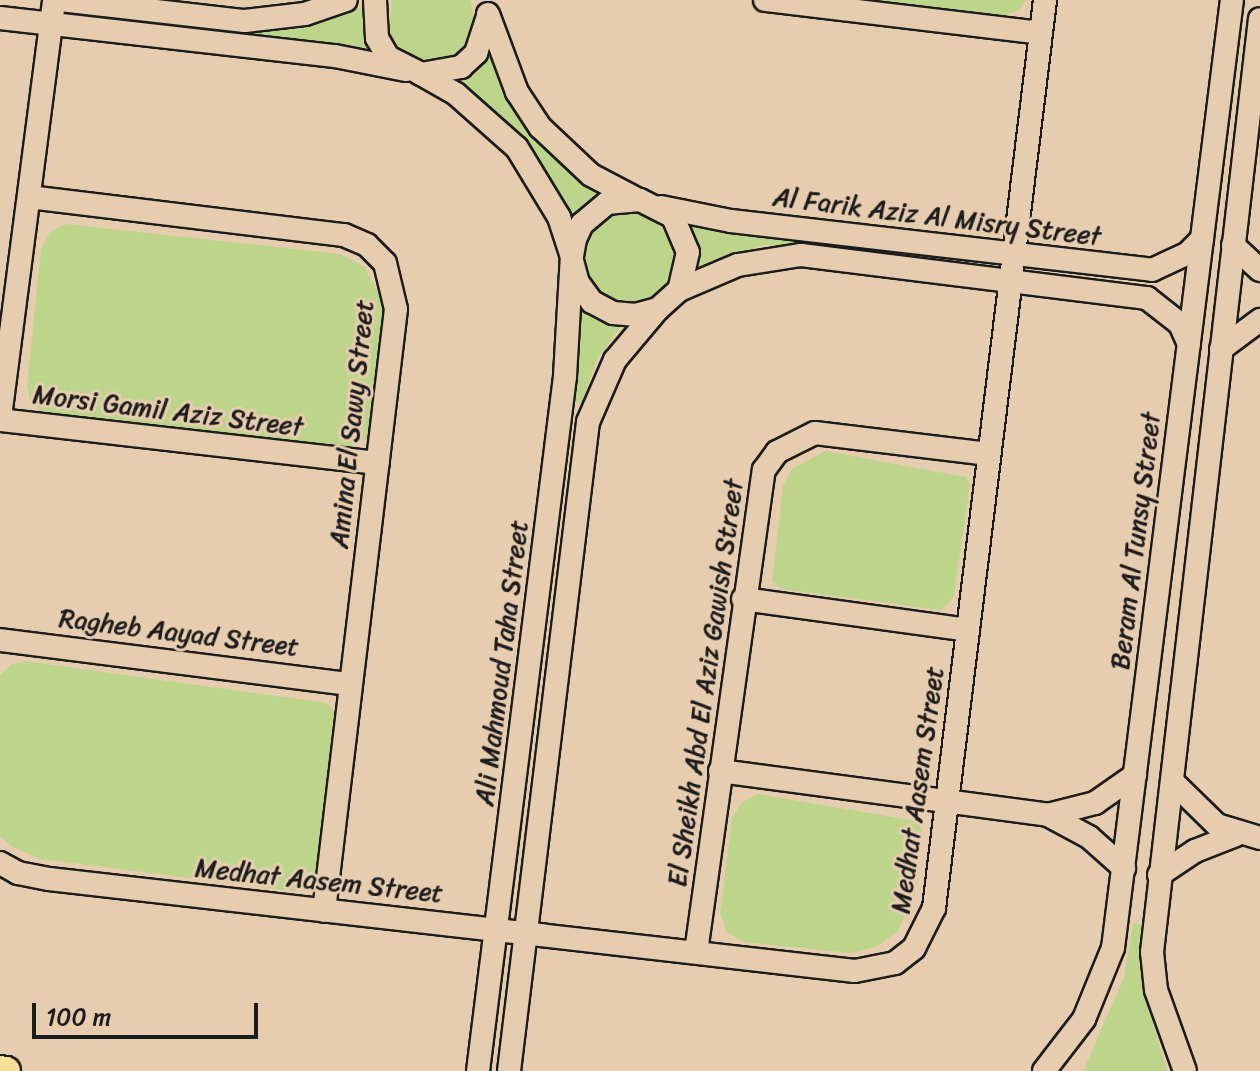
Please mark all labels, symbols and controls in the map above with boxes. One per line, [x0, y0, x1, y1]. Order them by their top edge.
street label: Al Farik Aziz Al Misry Street [771, 181, 1103, 253]
street label: Amina El Sawy Street [323, 298, 381, 550]
street label: Morsi Gamil Aziz Street [31, 379, 305, 443]
street label: Beram Al Tunsy Street [1105, 411, 1167, 671]
street label: El Sheikh Abd El Aziz Gawish Street [662, 477, 750, 889]
street label: Ali Mahmoud Taha Street [469, 518, 535, 808]
street label: Ragheb Aayad Street [57, 603, 301, 663]
street label: Medhat Aasem Street [885, 664, 951, 916]
street label: Medhat Aasem Street [193, 852, 445, 910]
scale bar [36, 987, 262, 1037]
text: 100 m [46, 996, 111, 1038]

